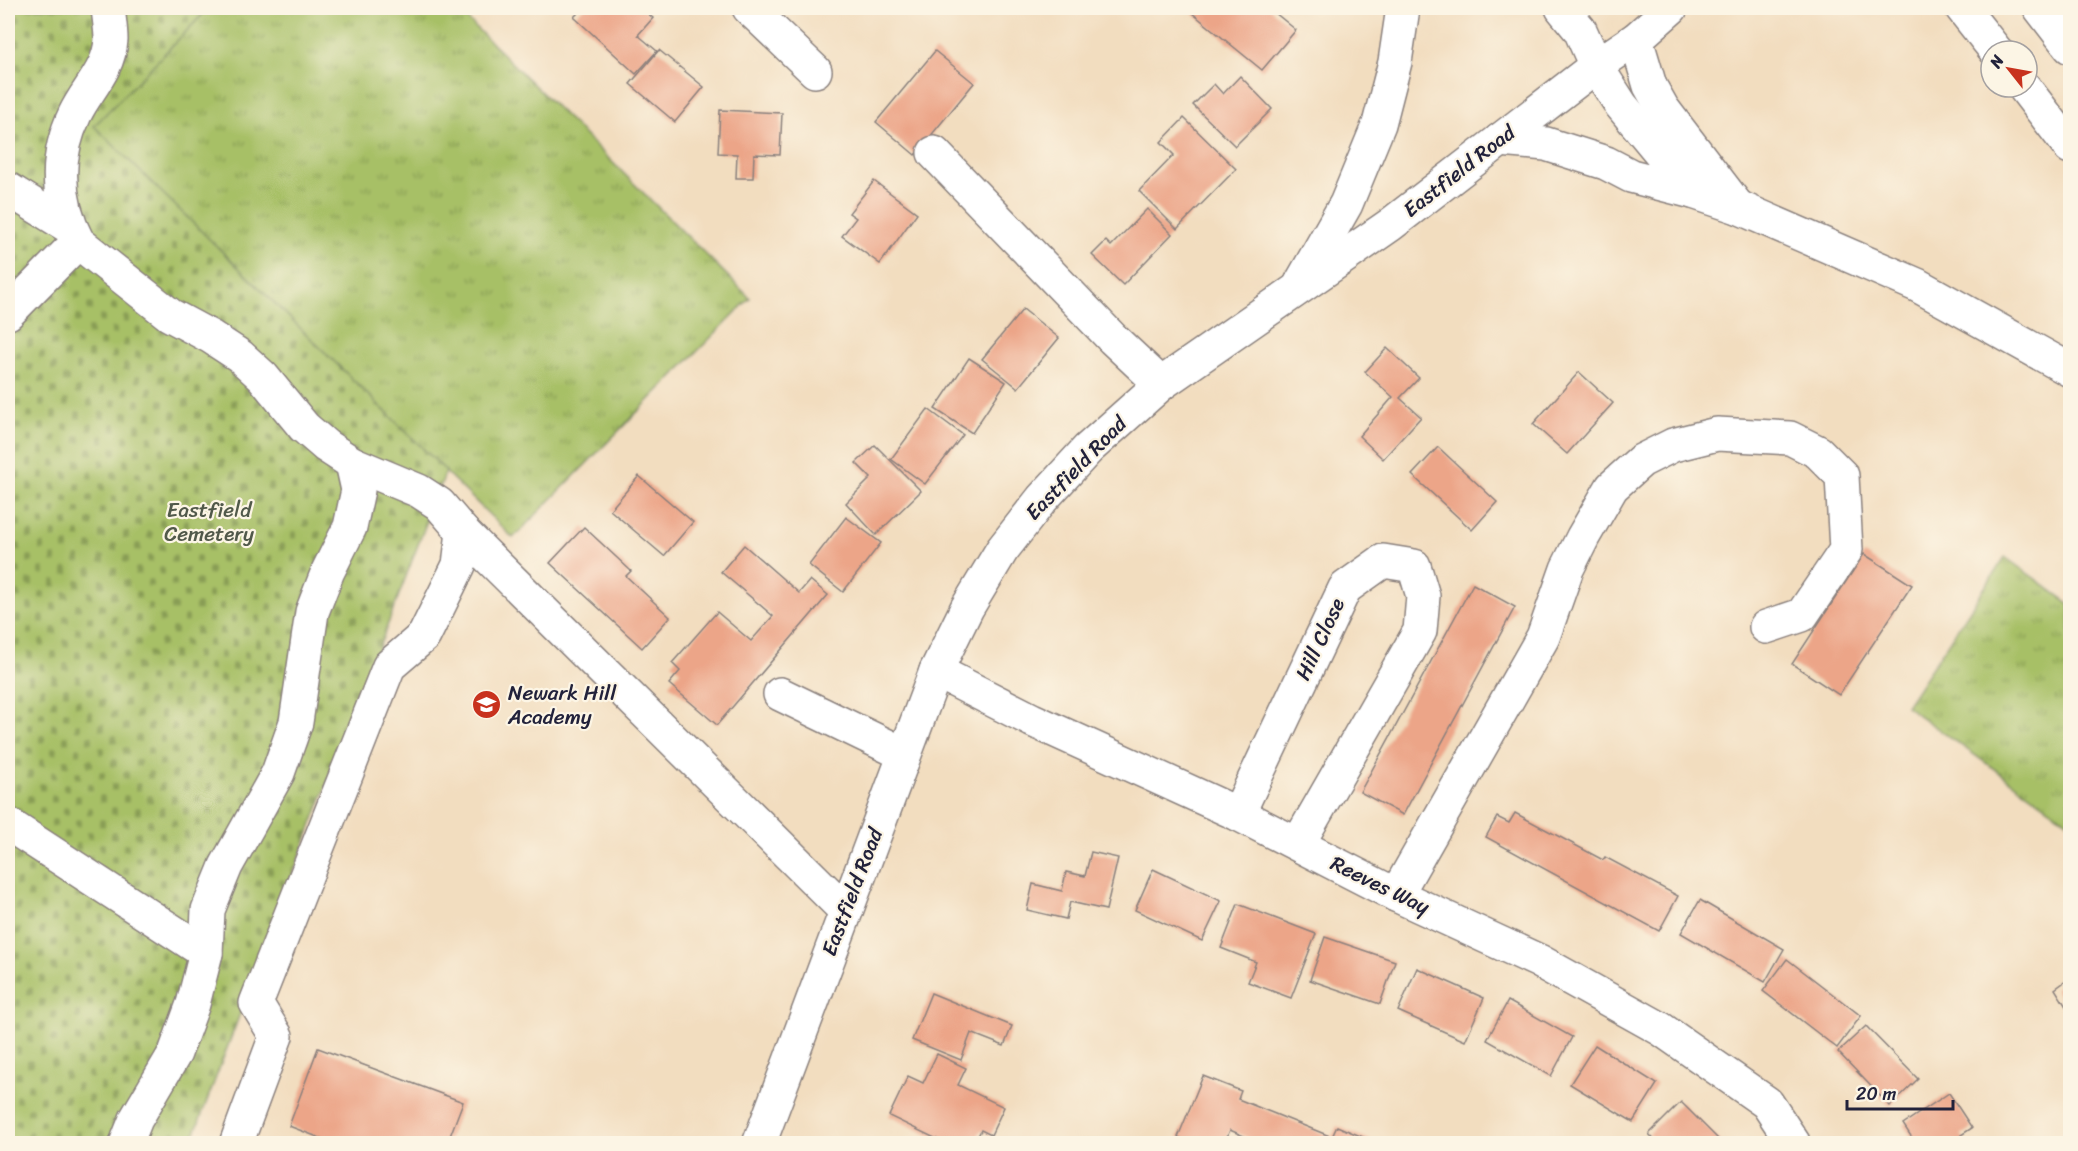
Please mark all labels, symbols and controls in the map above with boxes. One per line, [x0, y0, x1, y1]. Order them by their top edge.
north arrow [1979, 39, 2039, 99]
text: N [1981, 49, 2012, 75]
street label: Eastfield Road [1394, 113, 1525, 227]
street label: Eastfield Road [1016, 405, 1138, 530]
park label: Eastfield Cemetery [164, 491, 254, 553]
street label: Hill Close [1284, 591, 1356, 687]
place label: Newark Hill Academy [507, 674, 617, 736]
school or university icon: Newark Hill Academy [471, 689, 503, 721]
street label: Eastfield Road [810, 821, 895, 962]
street label: Reeves Way [1324, 845, 1437, 926]
scale bar [1847, 1073, 1954, 1111]
text: 20 m [1856, 1078, 1896, 1110]

